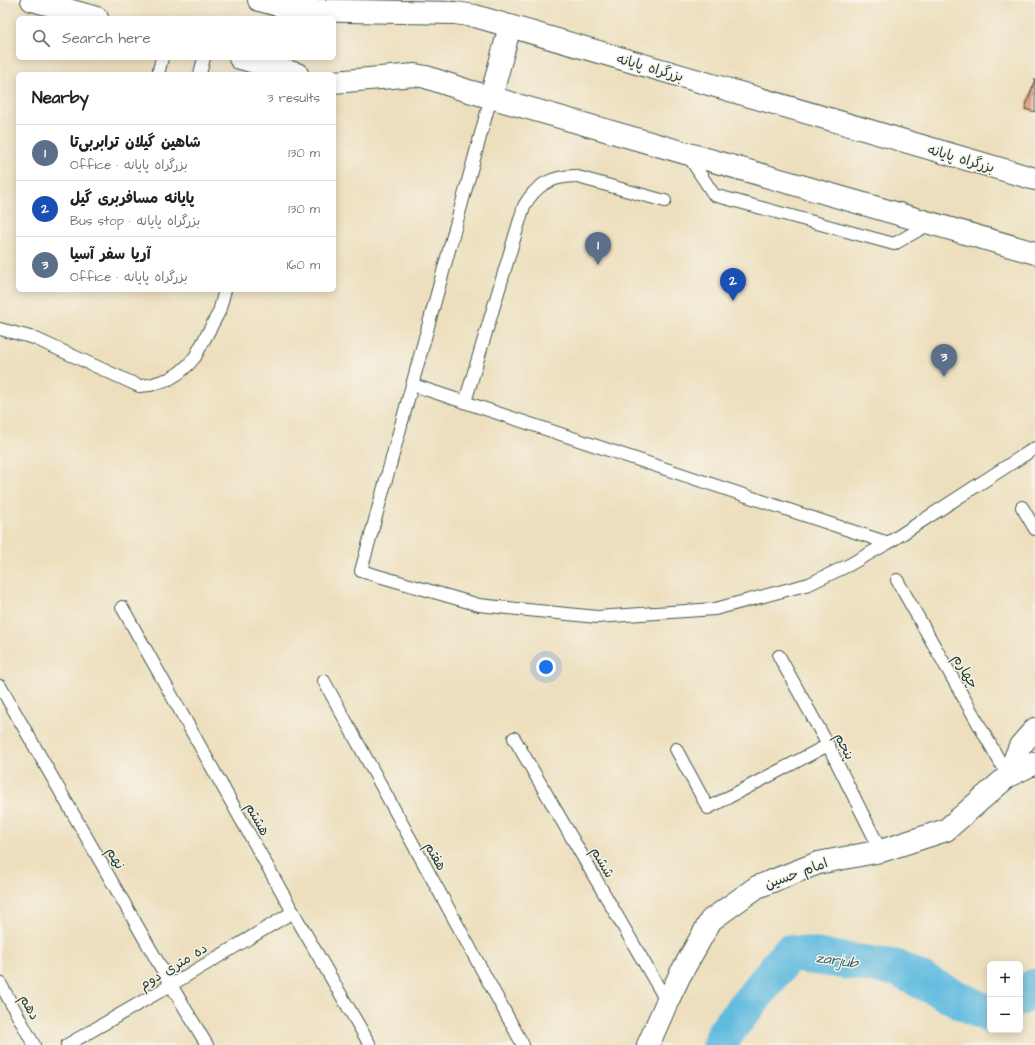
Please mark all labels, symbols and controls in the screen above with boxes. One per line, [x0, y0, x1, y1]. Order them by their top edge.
search box [16, 16, 336, 60]
icon: search [30, 27, 52, 49]
text: Search here [62, 28, 151, 49]
street label: بزرگراه پایانه [614, 49, 686, 87]
text: Nearby [32, 86, 89, 110]
text: 3 results [267, 89, 320, 107]
text: شاهین گیلان ترابربی‌تا [70, 132, 201, 153]
street label: بزرگراه پایانه [925, 140, 997, 178]
text: 1 [44, 144, 46, 162]
text: 130 m [288, 144, 320, 162]
text: Office · بزرگراه پایانه [70, 156, 188, 174]
text: پایانه مسافربری گیل [70, 188, 194, 209]
text: 2 [41, 200, 49, 218]
text: 130 m [288, 200, 320, 218]
text: Bus stop · بزرگراه پایانه [70, 212, 200, 230]
pin: 1 [585, 232, 611, 265]
text: آریا سفر آسیا [70, 244, 151, 265]
text: 3 [42, 256, 48, 274]
text: 160 m [287, 256, 320, 274]
text: Office · بزرگراه پایانه [70, 268, 188, 286]
pin: 2 [720, 268, 746, 301]
pin: 3 [931, 344, 957, 377]
street label: چهارم [947, 650, 983, 693]
your location [536, 657, 556, 677]
street label: پنجم [829, 729, 859, 764]
street label: هشتم [240, 799, 274, 840]
street label: هفتم [419, 839, 451, 874]
street label: ششم [585, 843, 619, 882]
street label: نهم [101, 844, 130, 873]
street label: امام حسین [762, 853, 831, 895]
street label: ده متری دوم [136, 939, 211, 995]
water label: zarjub [815, 947, 861, 974]
map controls [987, 961, 1023, 1033]
button: + [987, 961, 1023, 997]
street label: دهم [14, 991, 44, 1024]
button: − [987, 997, 1023, 1033]

